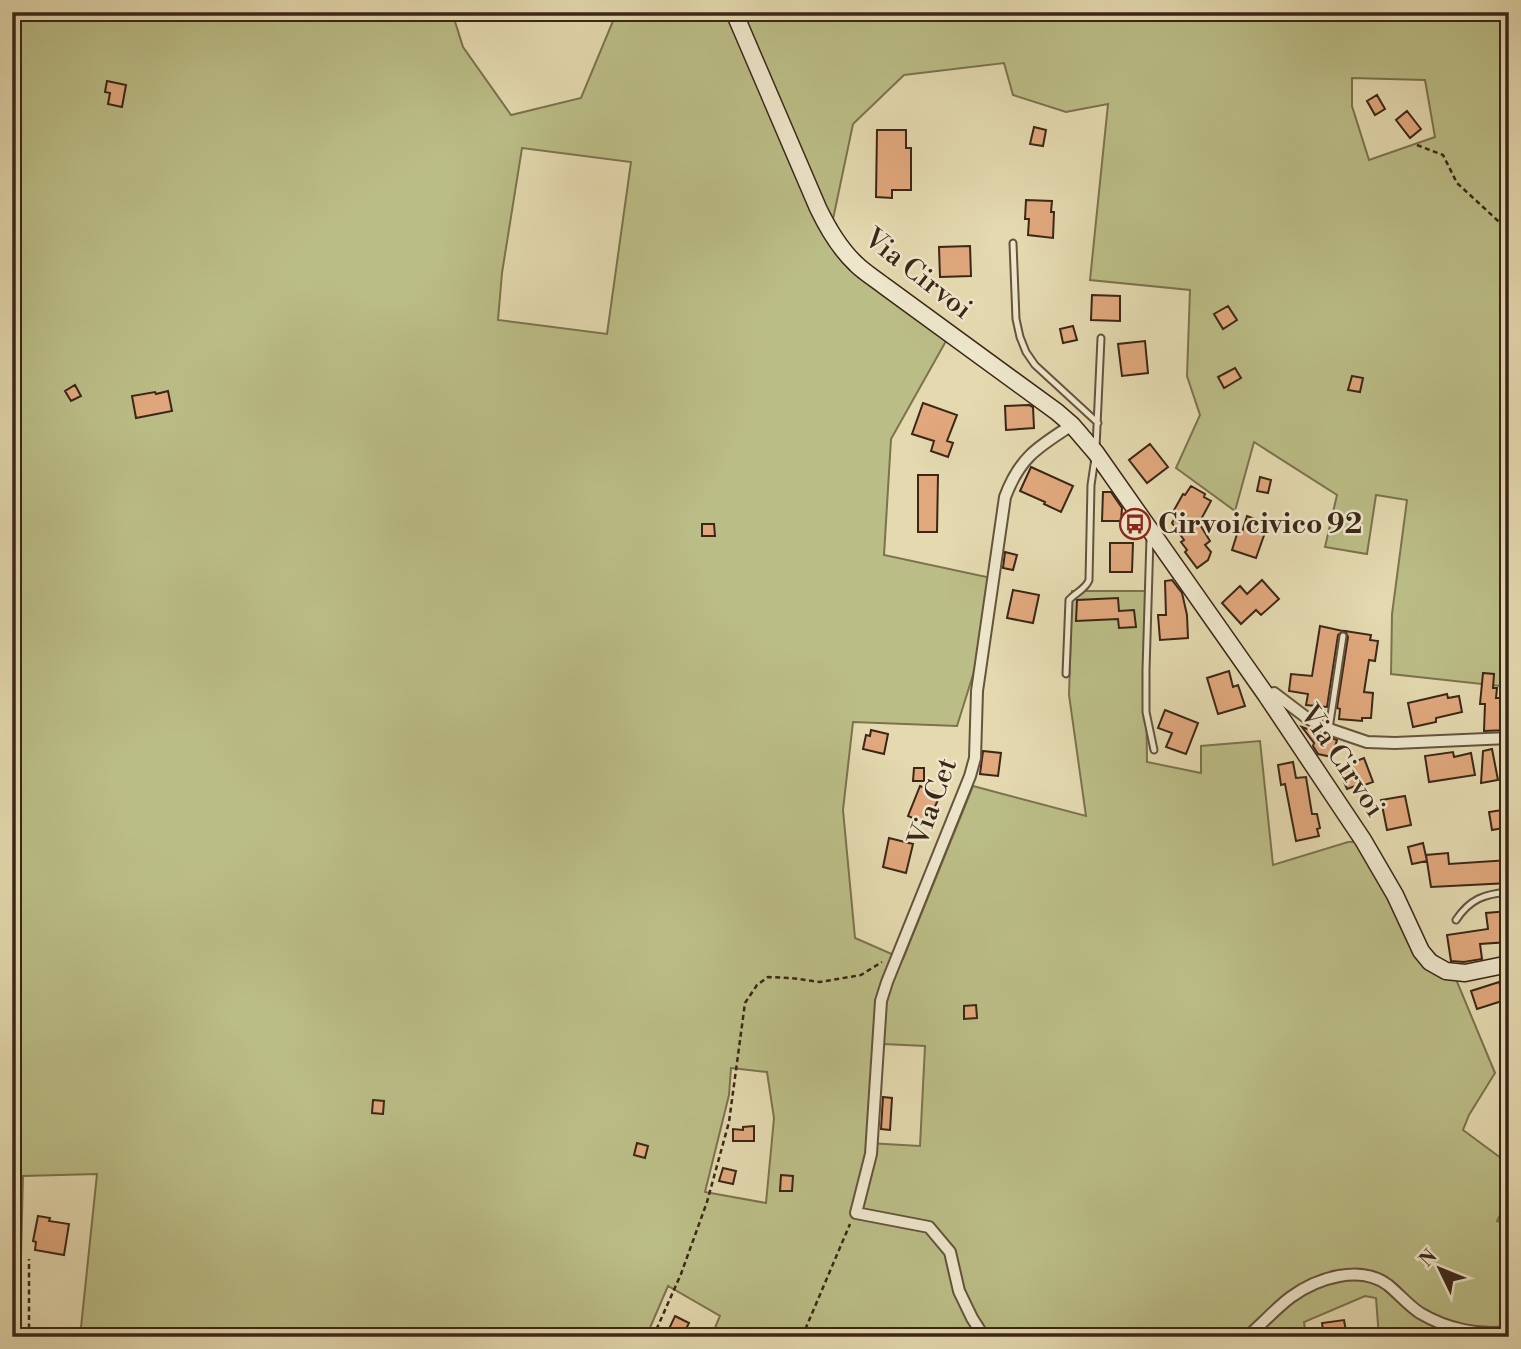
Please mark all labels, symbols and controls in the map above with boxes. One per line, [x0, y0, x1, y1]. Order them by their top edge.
street label: Via Cirvoi [856, 220, 979, 327]
bus stop icon: Cirvoi civico 92 [1118, 507, 1152, 541]
place label: Cirvoi civico 92 [1158, 507, 1362, 542]
street label: Via Cirvoi [1291, 698, 1392, 824]
street label: Via Cet [901, 753, 965, 852]
north arrow [1406, 1234, 1476, 1304]
text: N [1414, 1244, 1442, 1272]

